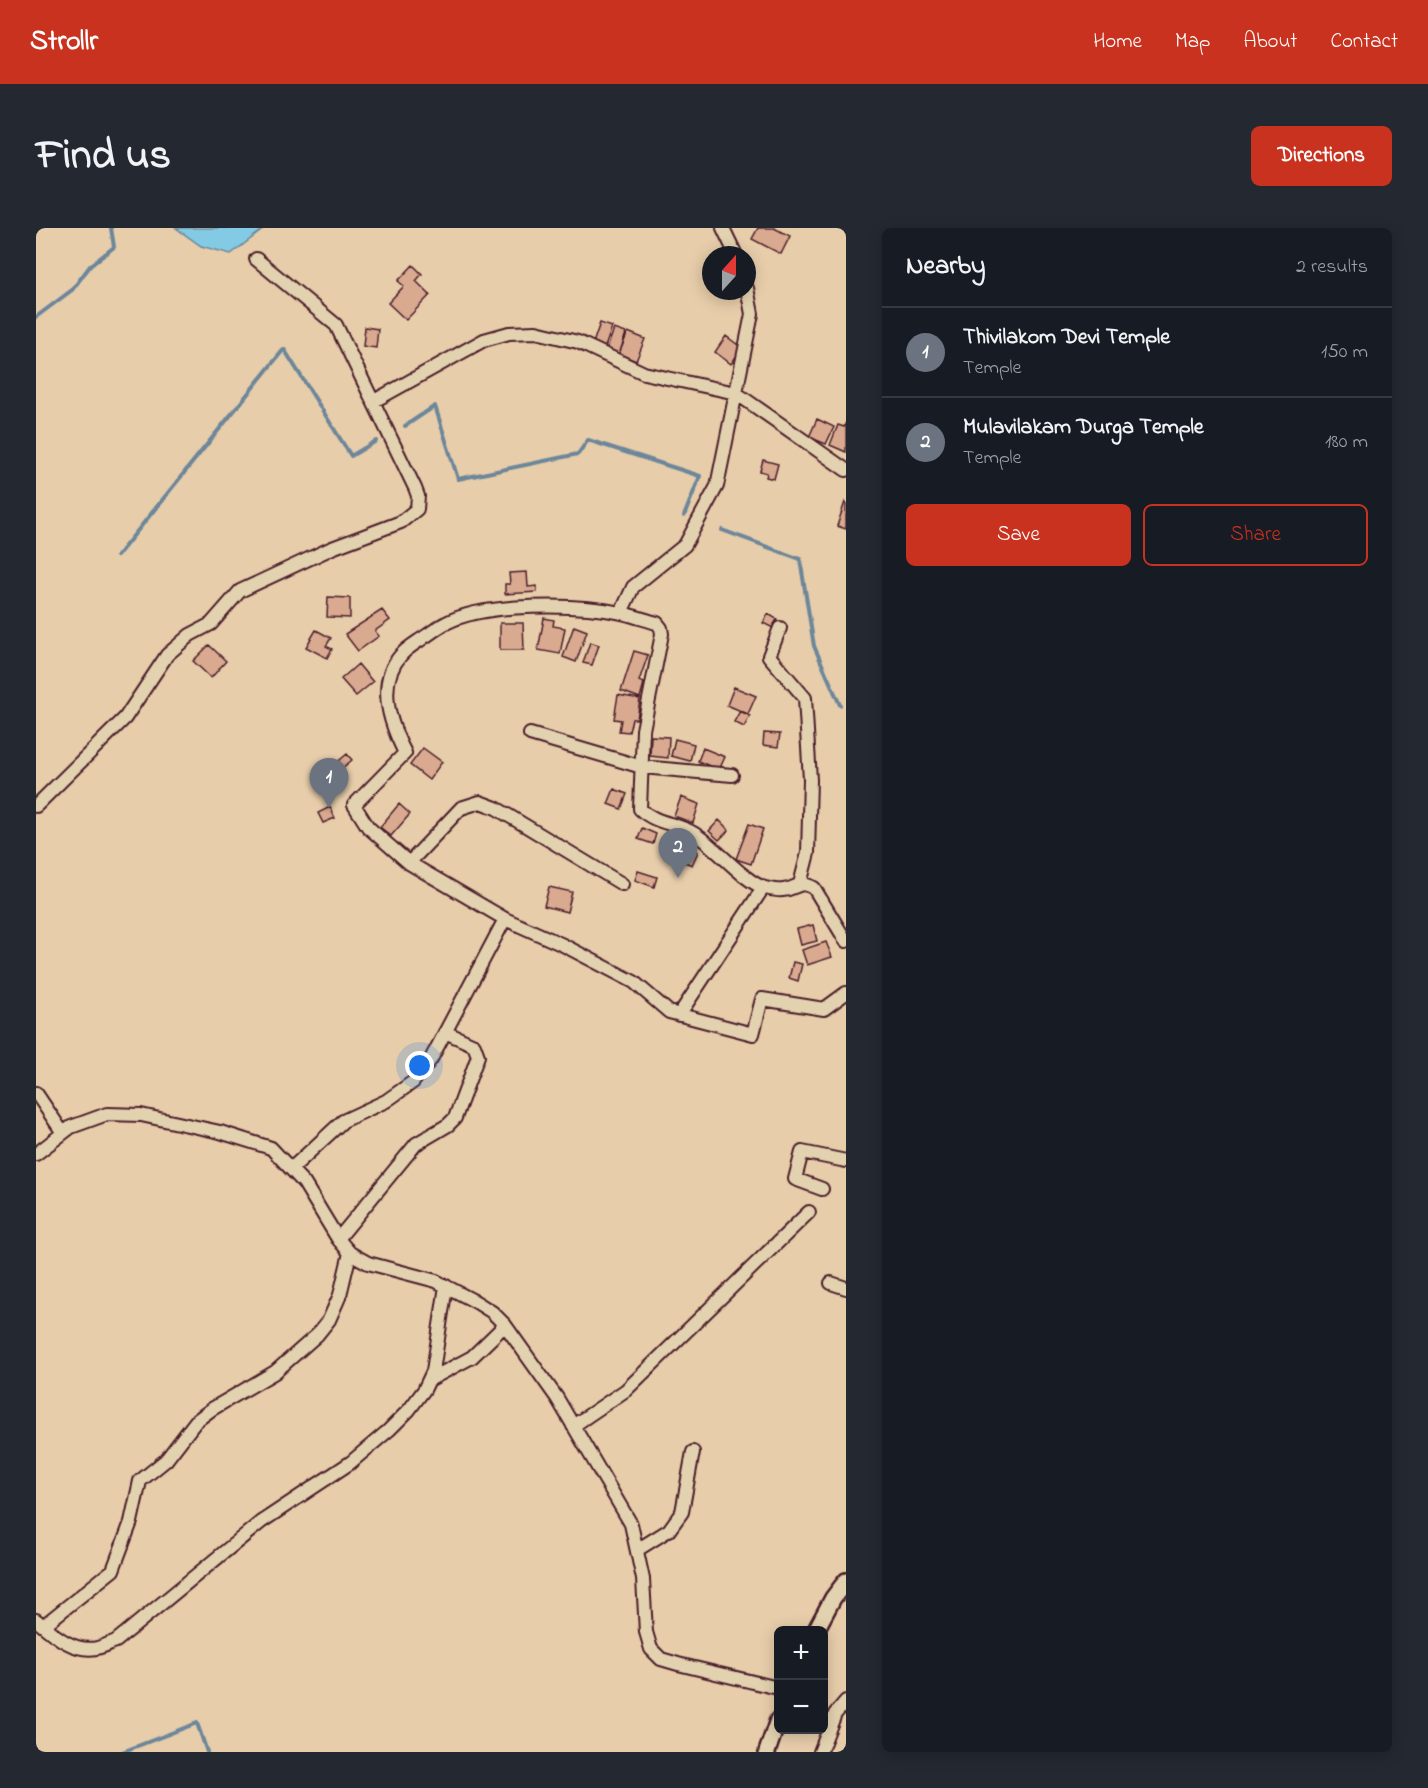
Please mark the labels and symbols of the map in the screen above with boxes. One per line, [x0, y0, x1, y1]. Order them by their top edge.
north arrow [702, 246, 756, 300]
pin: 1 [310, 758, 348, 808]
pin: 2 [658, 828, 698, 878]
your location [405, 1051, 434, 1080]

